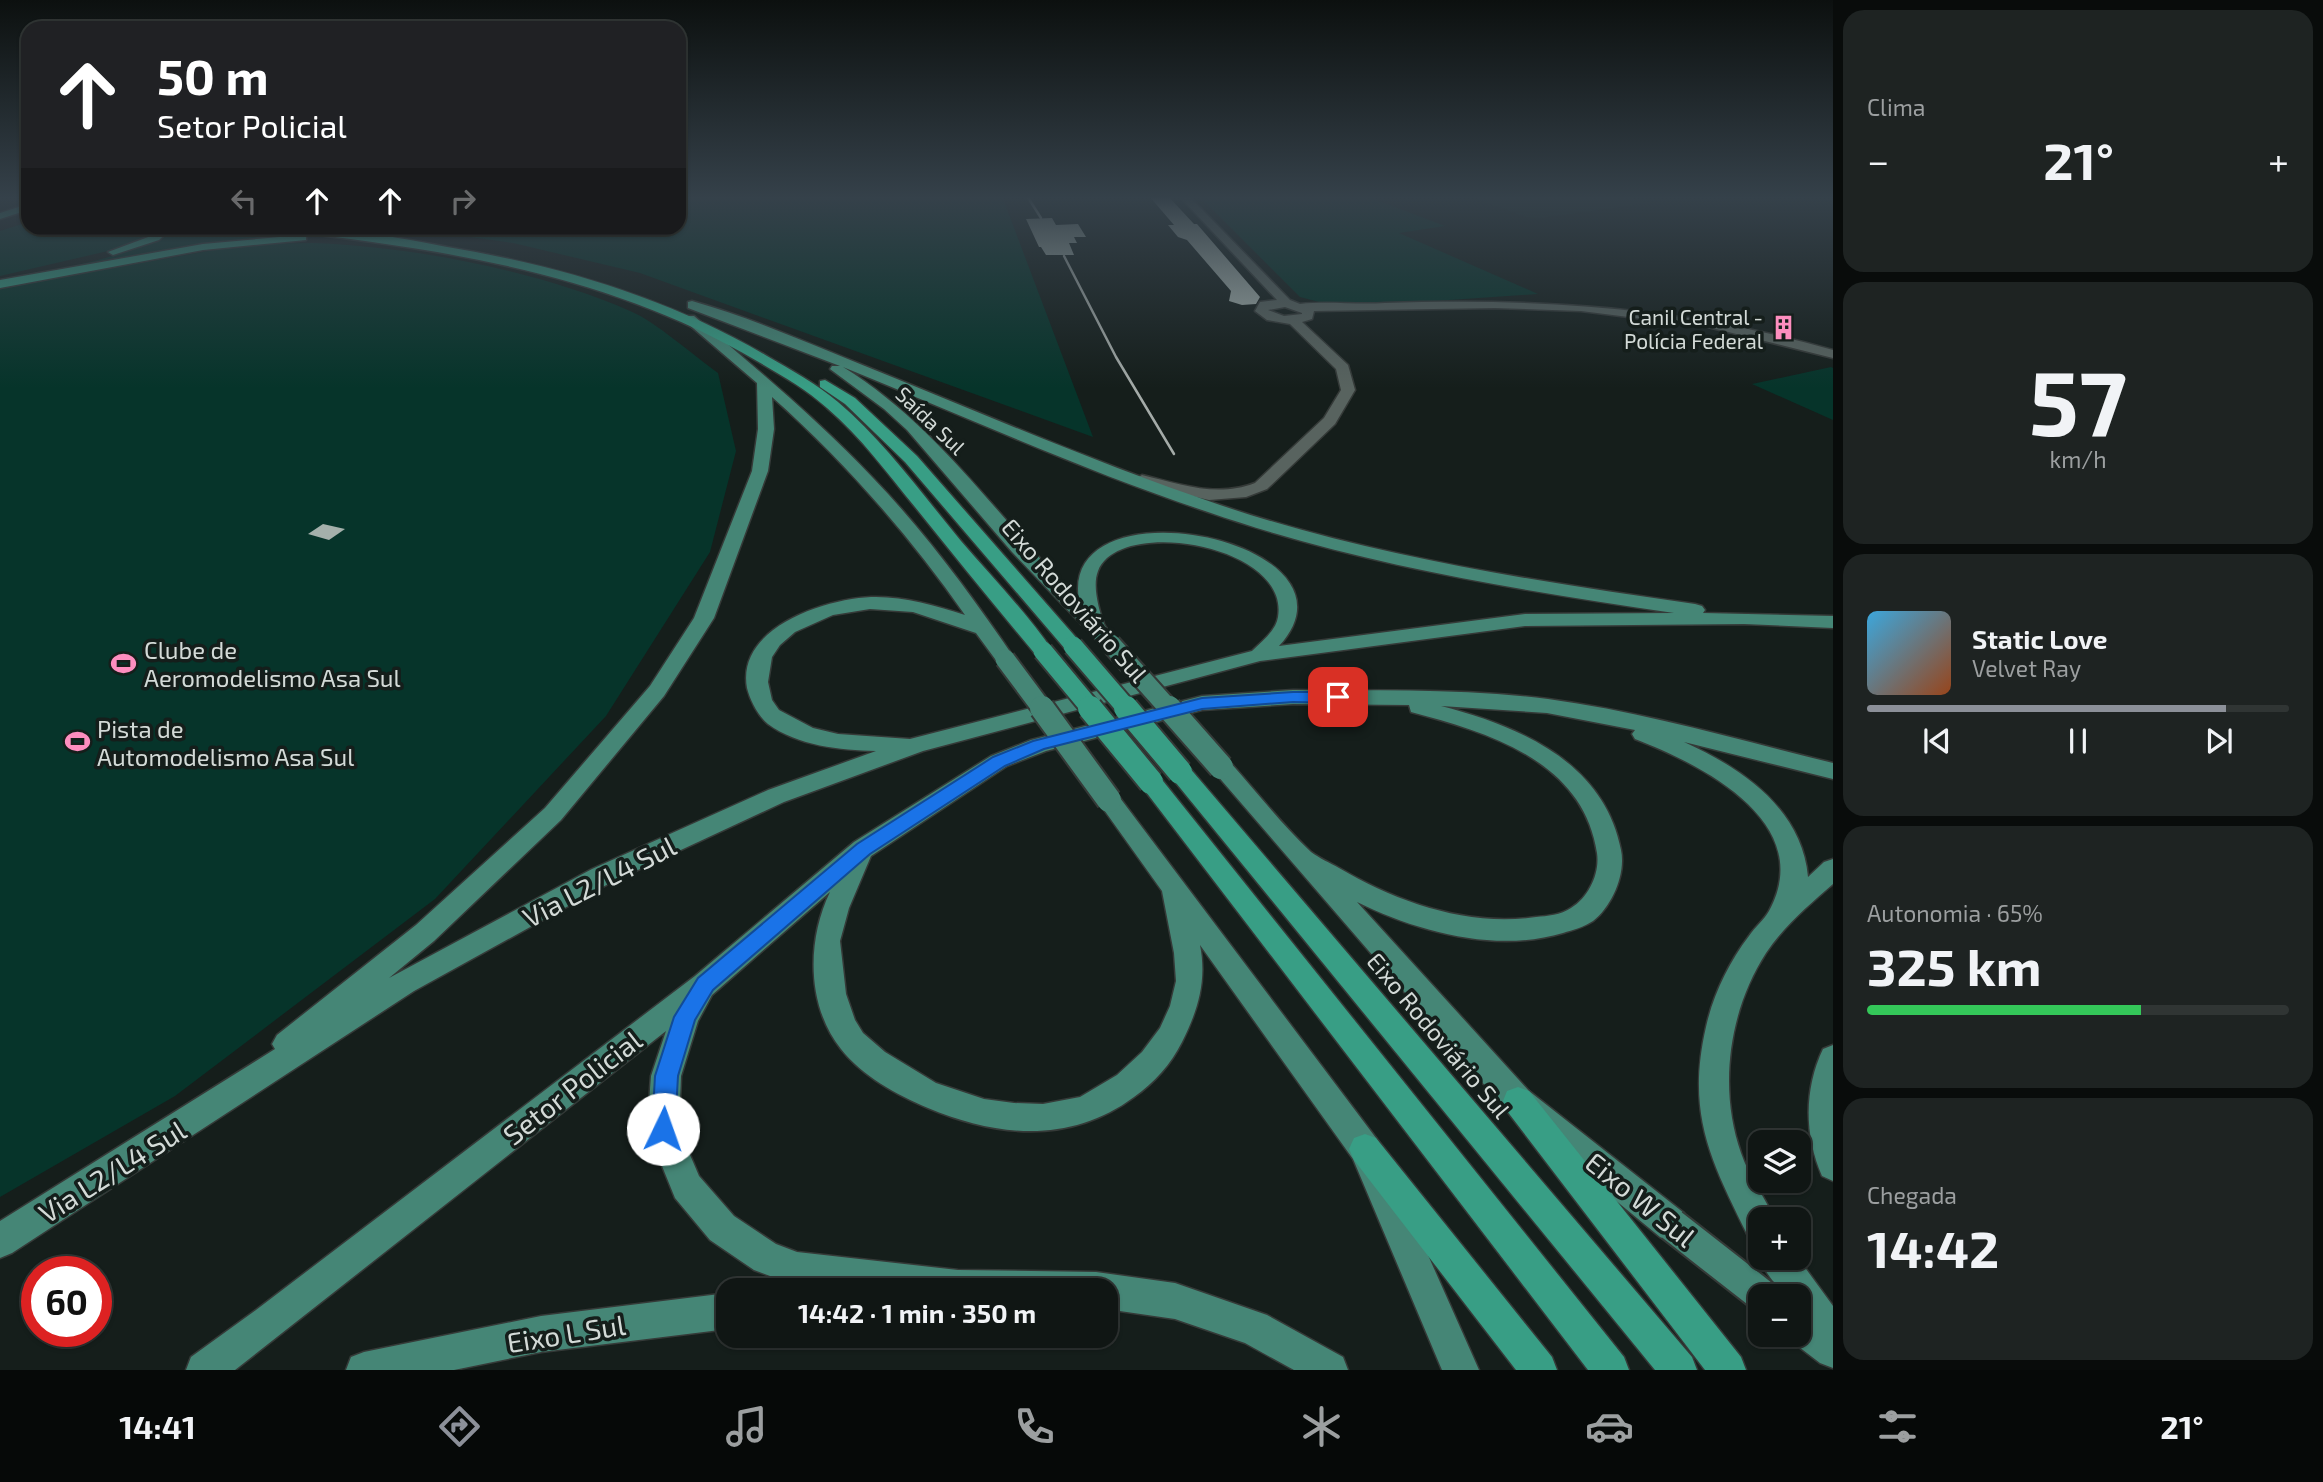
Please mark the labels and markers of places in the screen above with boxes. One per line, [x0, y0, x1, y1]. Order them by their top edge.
place label: Canil Central - Polícia Federal [1624, 304, 1764, 353]
building icon: Canil Central - Polícia Federal [1769, 314, 1797, 342]
place label: Clube de Aeromodelismo Asa Sul [144, 635, 401, 692]
sports icon: Clube de Aeromodelismo Asa Sul [110, 649, 138, 677]
pin [1308, 667, 1368, 727]
place label: Pista de Automodelismo Asa Sul [97, 714, 354, 771]
sports icon: Pista de Automodelismo Asa Sul [63, 728, 91, 756]

